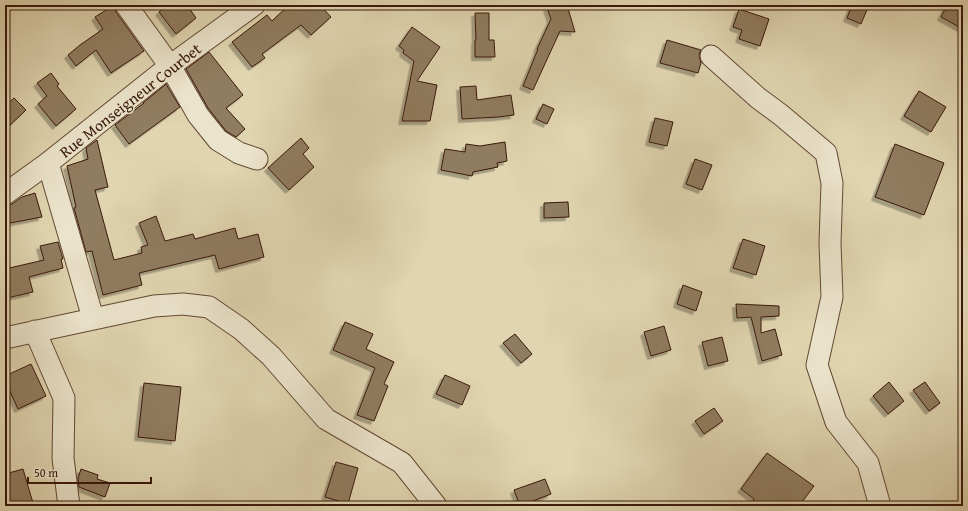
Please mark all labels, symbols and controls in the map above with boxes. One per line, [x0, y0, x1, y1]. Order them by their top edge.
street label: Rue Monseigneur Courbet [54, 37, 206, 163]
scale bar [28, 459, 151, 485]
text: 50 m [34, 464, 58, 481]

